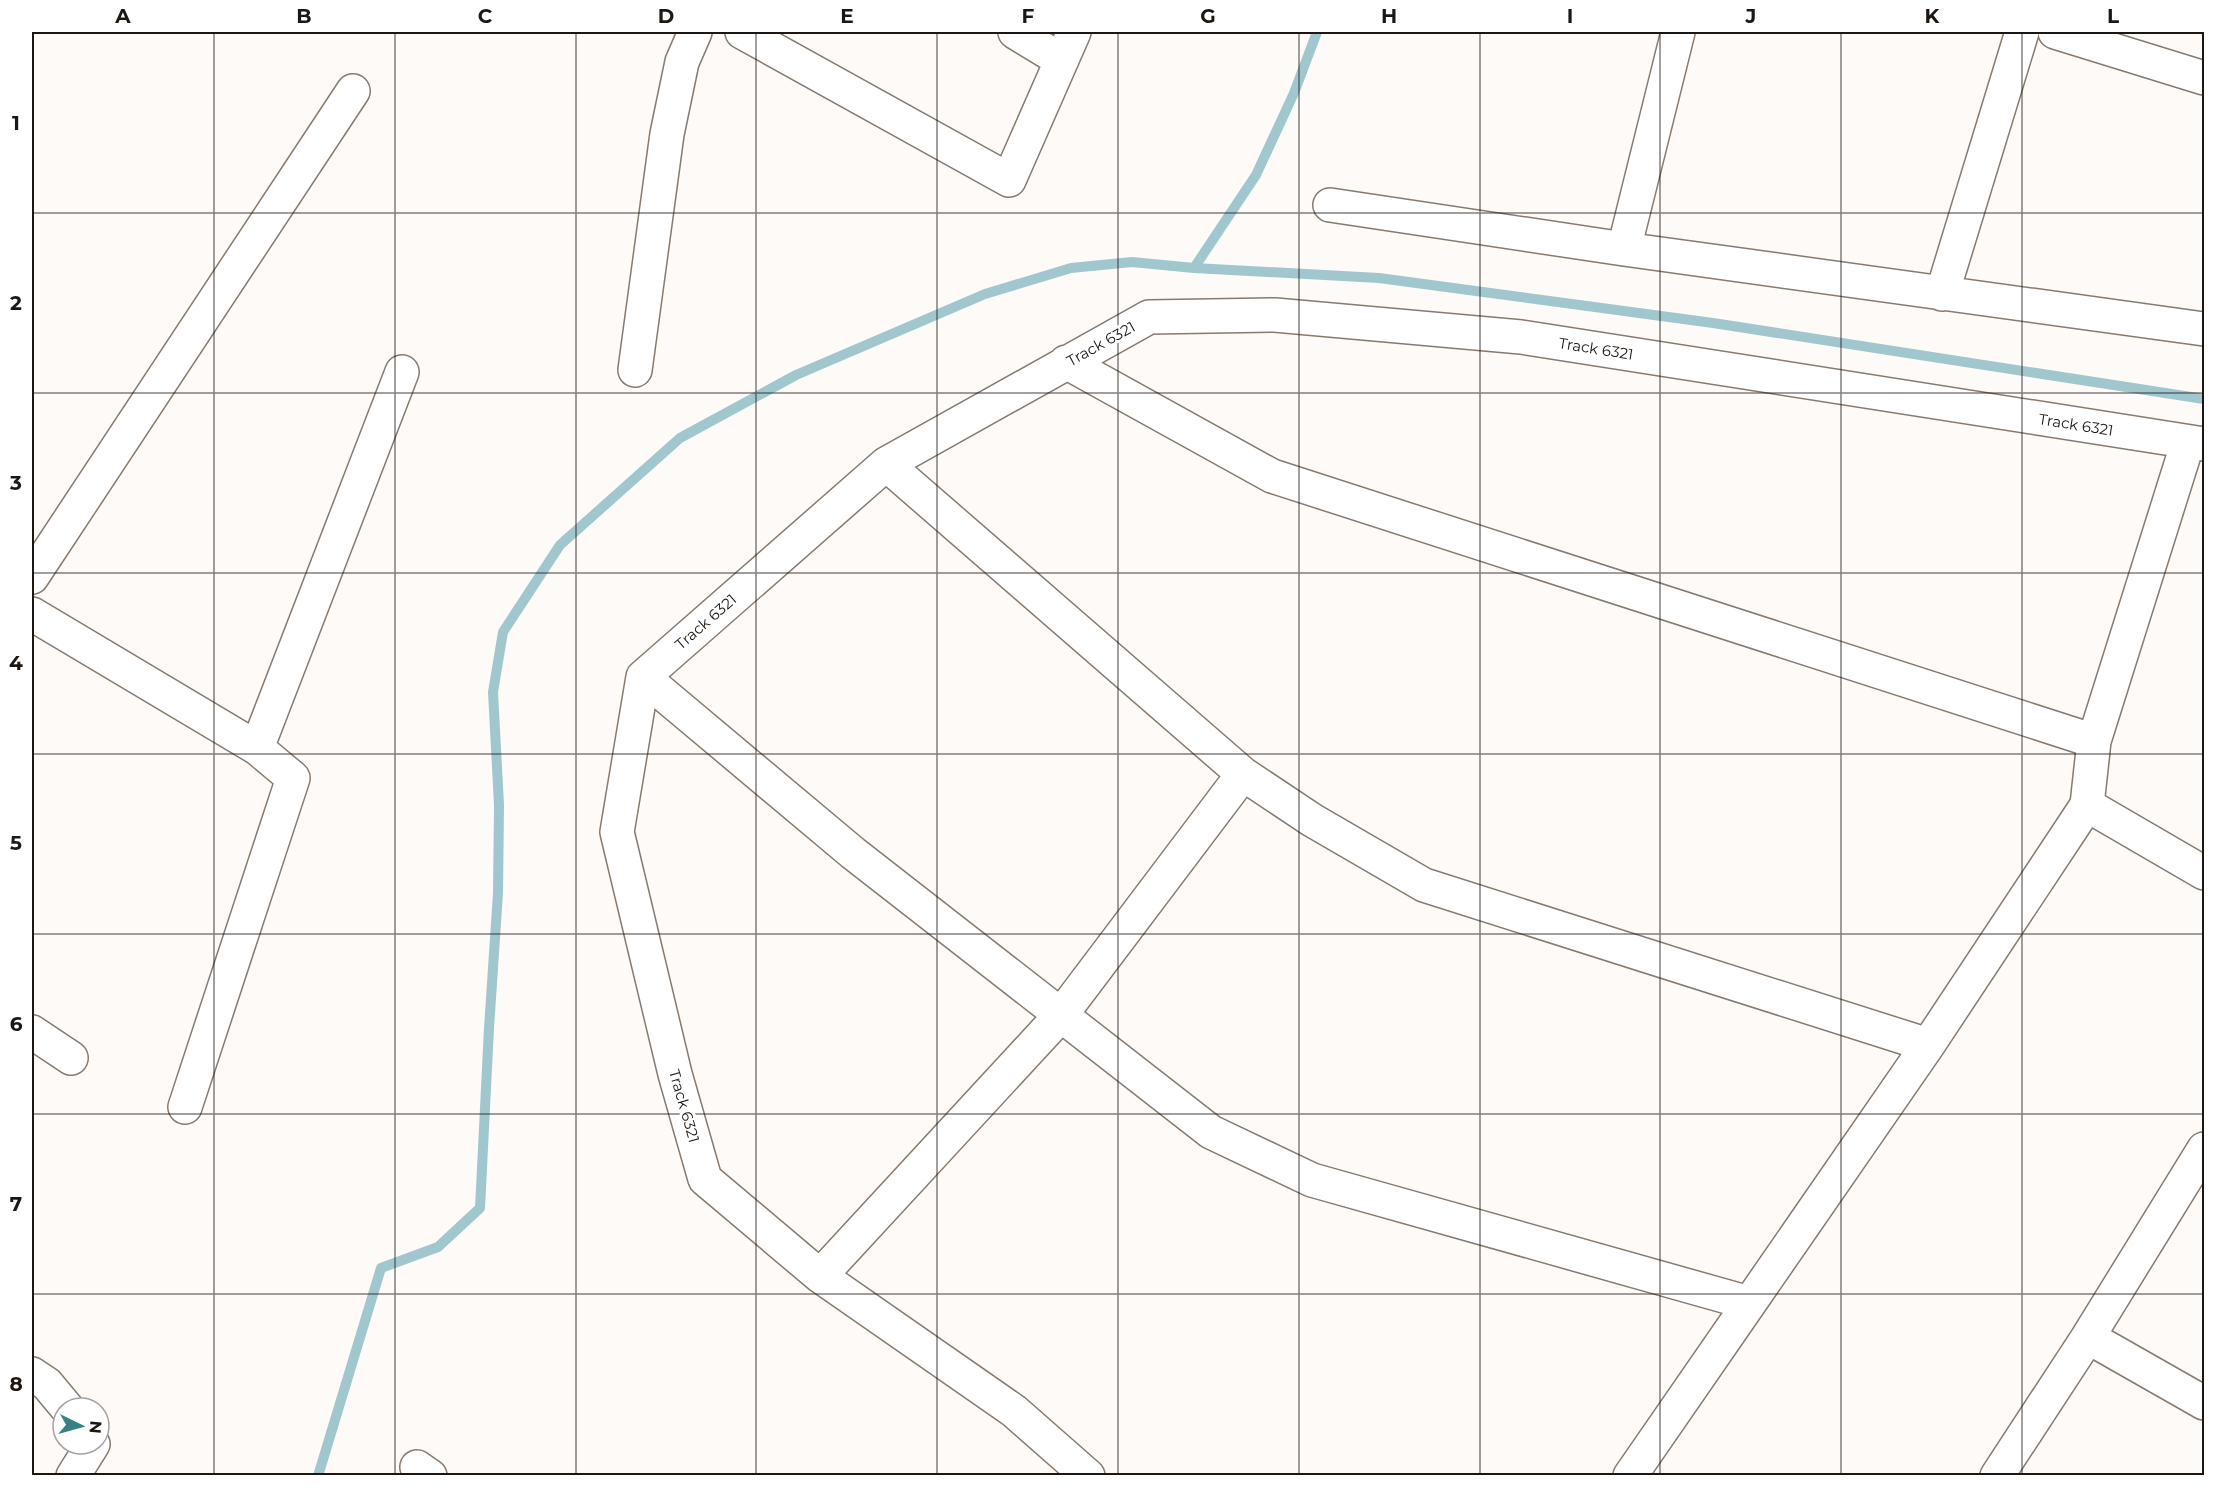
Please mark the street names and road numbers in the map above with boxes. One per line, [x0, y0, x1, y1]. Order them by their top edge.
street label: Track 6321 [1063, 317, 1138, 370]
street label: Track 6321 [1557, 333, 1635, 364]
street label: Track 6321 [2037, 409, 2115, 440]
street label: Track 6321 [671, 590, 740, 654]
street label: Track 6321 [665, 1067, 704, 1145]

